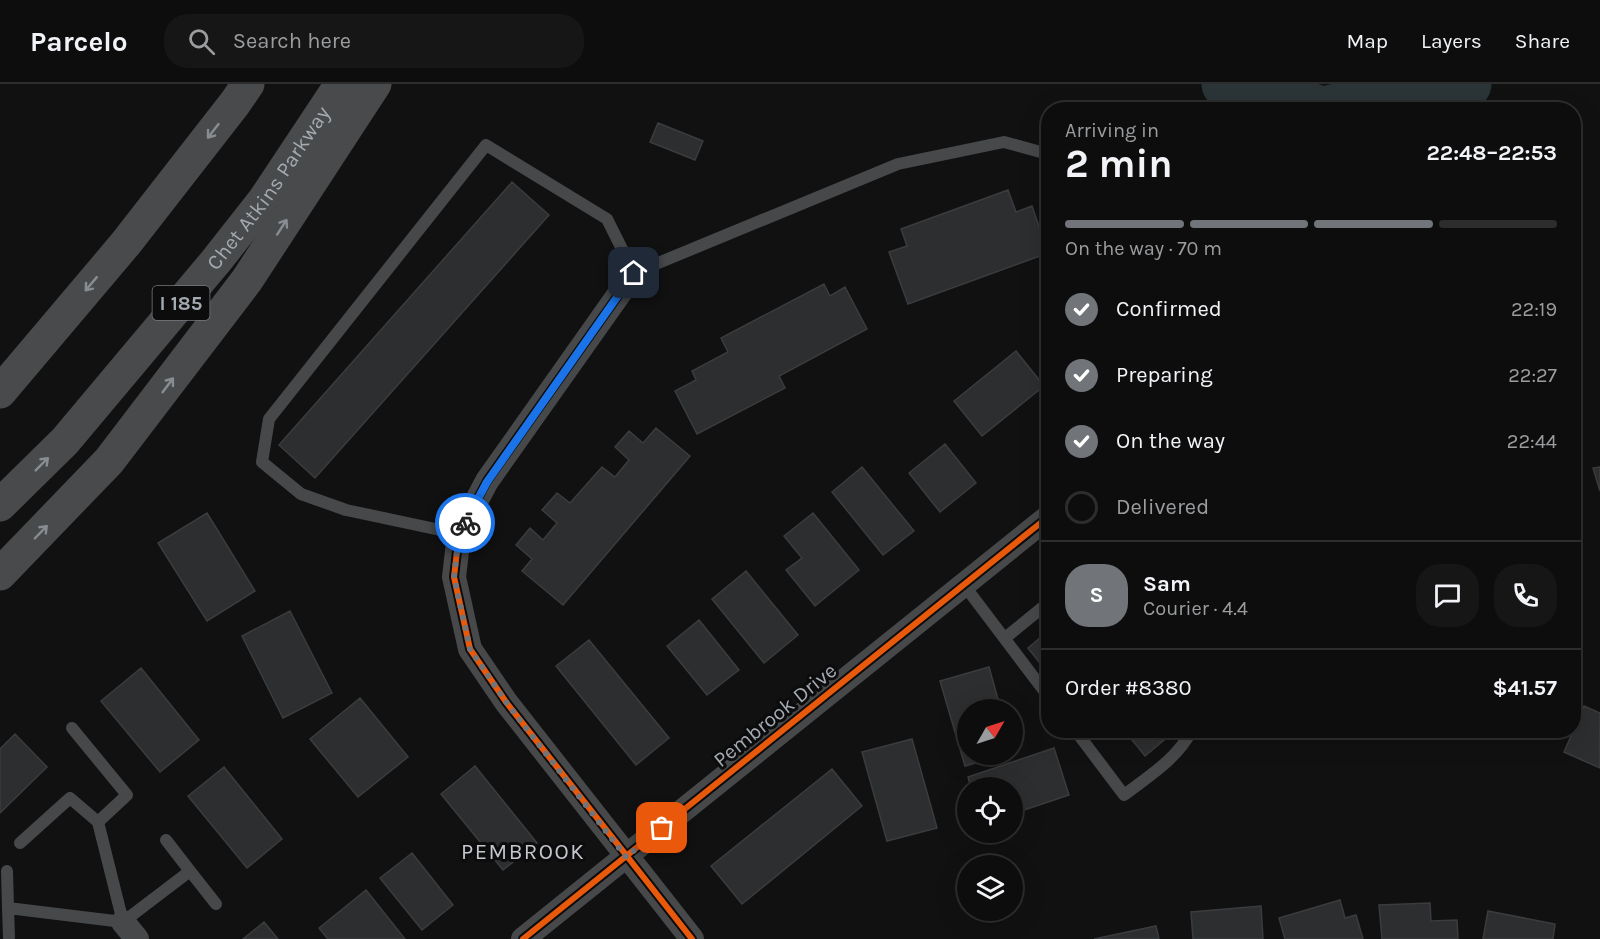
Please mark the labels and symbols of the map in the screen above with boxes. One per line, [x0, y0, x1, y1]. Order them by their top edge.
street label: Chet Atkins Parkway [202, 102, 335, 275]
one-way arrow [207, 123, 220, 139]
one-way arrow [276, 219, 288, 236]
pin [608, 247, 659, 298]
one-way arrow [85, 275, 98, 291]
road number: I 185 [152, 286, 210, 320]
one-way arrow [161, 377, 174, 393]
one-way arrow [34, 457, 49, 471]
courier [435, 493, 495, 553]
one-way arrow [33, 525, 47, 540]
street label: Pembrook Drive [709, 658, 841, 772]
north arrow [957, 699, 1023, 765]
pin [636, 802, 687, 853]
district label: PEMBROOK [461, 839, 585, 865]

